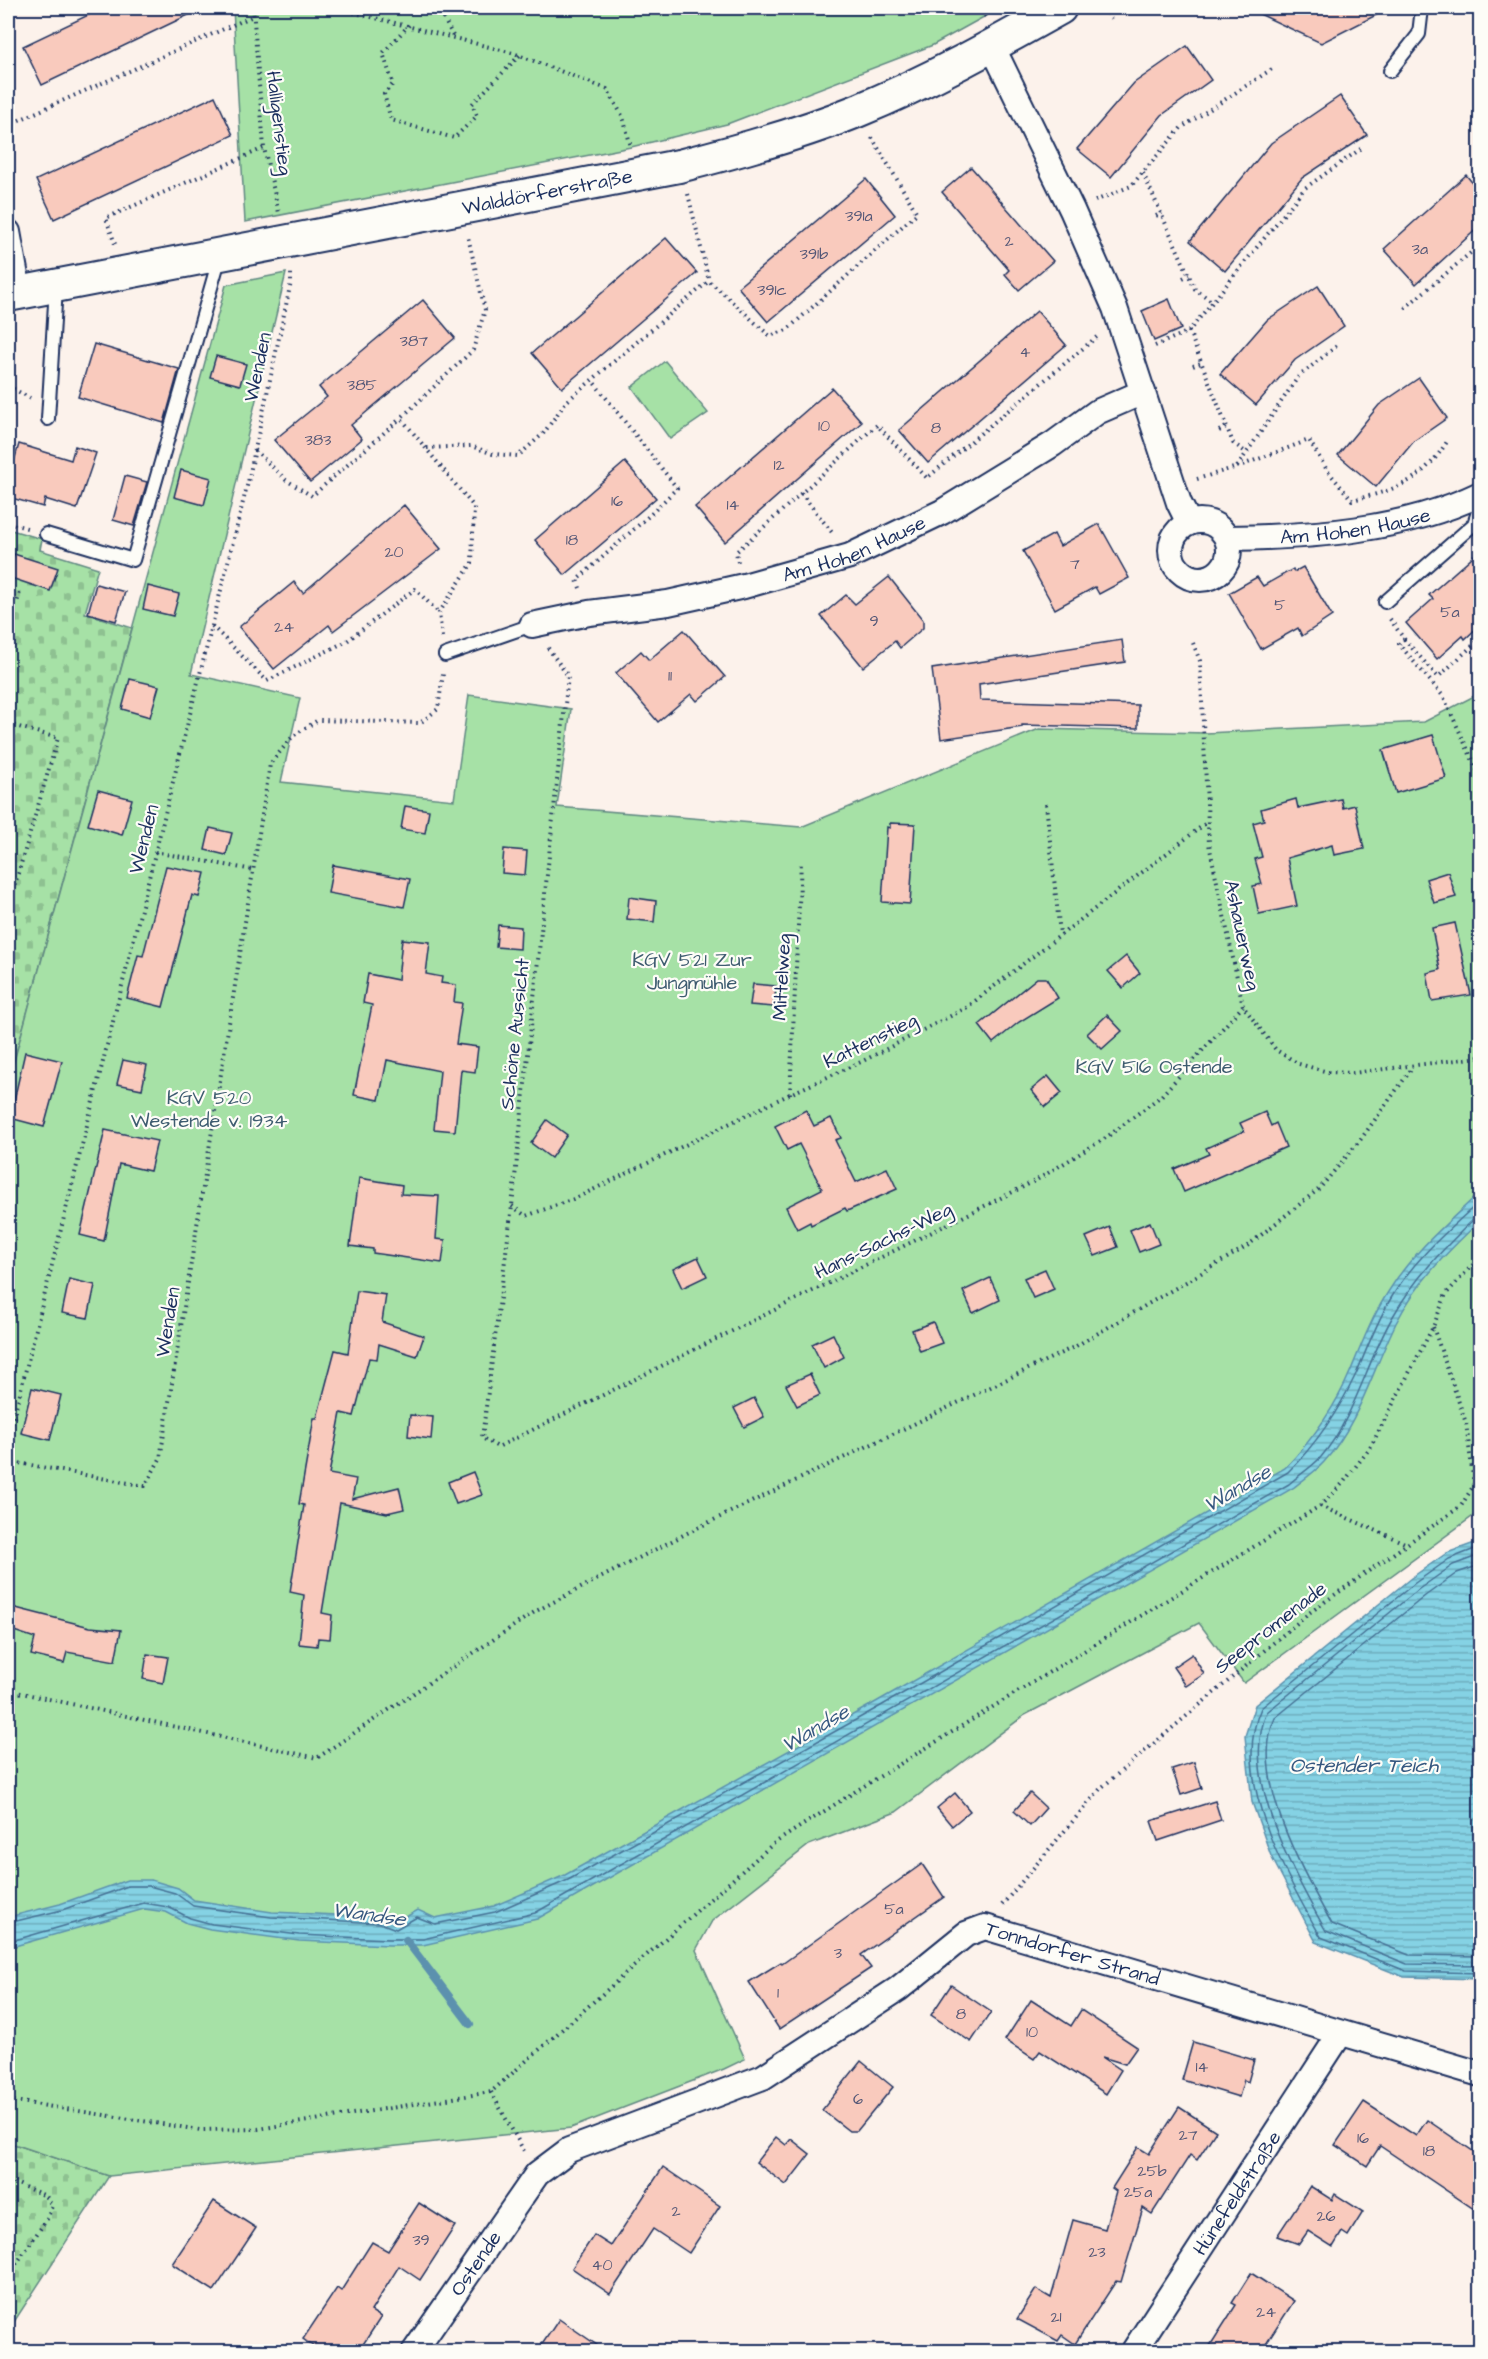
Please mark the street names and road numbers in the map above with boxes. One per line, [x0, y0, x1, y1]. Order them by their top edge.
street label: Halligenstieg [258, 69, 299, 177]
street label: Walddörferstraße [460, 162, 635, 222]
street label: Wenden [237, 330, 279, 405]
street label: Am Hohen Hause [1279, 501, 1434, 552]
street label: Am Hohen Hause [779, 509, 931, 589]
street label: Wenden [122, 802, 166, 877]
street label: Ashauerweg [1216, 877, 1267, 993]
street label: Mittelweg [766, 933, 799, 1021]
street label: Schöne Aussicht [493, 957, 537, 1111]
street label: Kattenstieg [819, 1006, 923, 1077]
street label: Hans-Sachs-Weg [810, 1195, 958, 1287]
street label: Wenden [149, 1285, 187, 1359]
street label: Seepromenade [1209, 1575, 1333, 1681]
street label: Tonndorfer Strand [982, 1915, 1163, 1993]
street label: Hünefeldstraße [1187, 2125, 1288, 2261]
street label: Ostende [444, 2225, 509, 2302]

